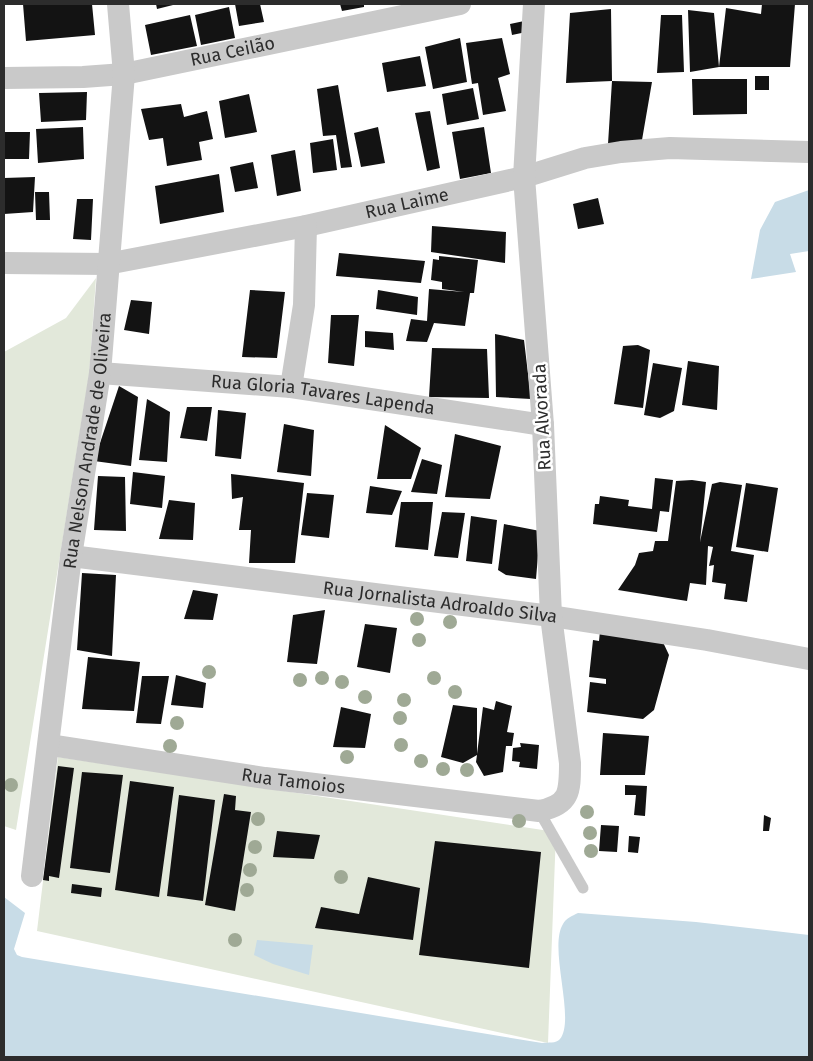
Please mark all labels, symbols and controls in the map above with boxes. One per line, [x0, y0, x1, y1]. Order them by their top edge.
street label: Rua Ceilão [188, 32, 277, 71]
street label: Rua Laime [363, 183, 451, 223]
street label: Rua Nelson Andrade de Oliveira [59, 312, 116, 570]
street label: Rua Alvorada [528, 363, 556, 471]
street label: Rua Gloria Tavares Lapenda [210, 370, 436, 420]
street label: Rua Jornalista Adroaldo Silva [322, 577, 559, 628]
street label: Rua Tamoios [240, 764, 346, 799]

